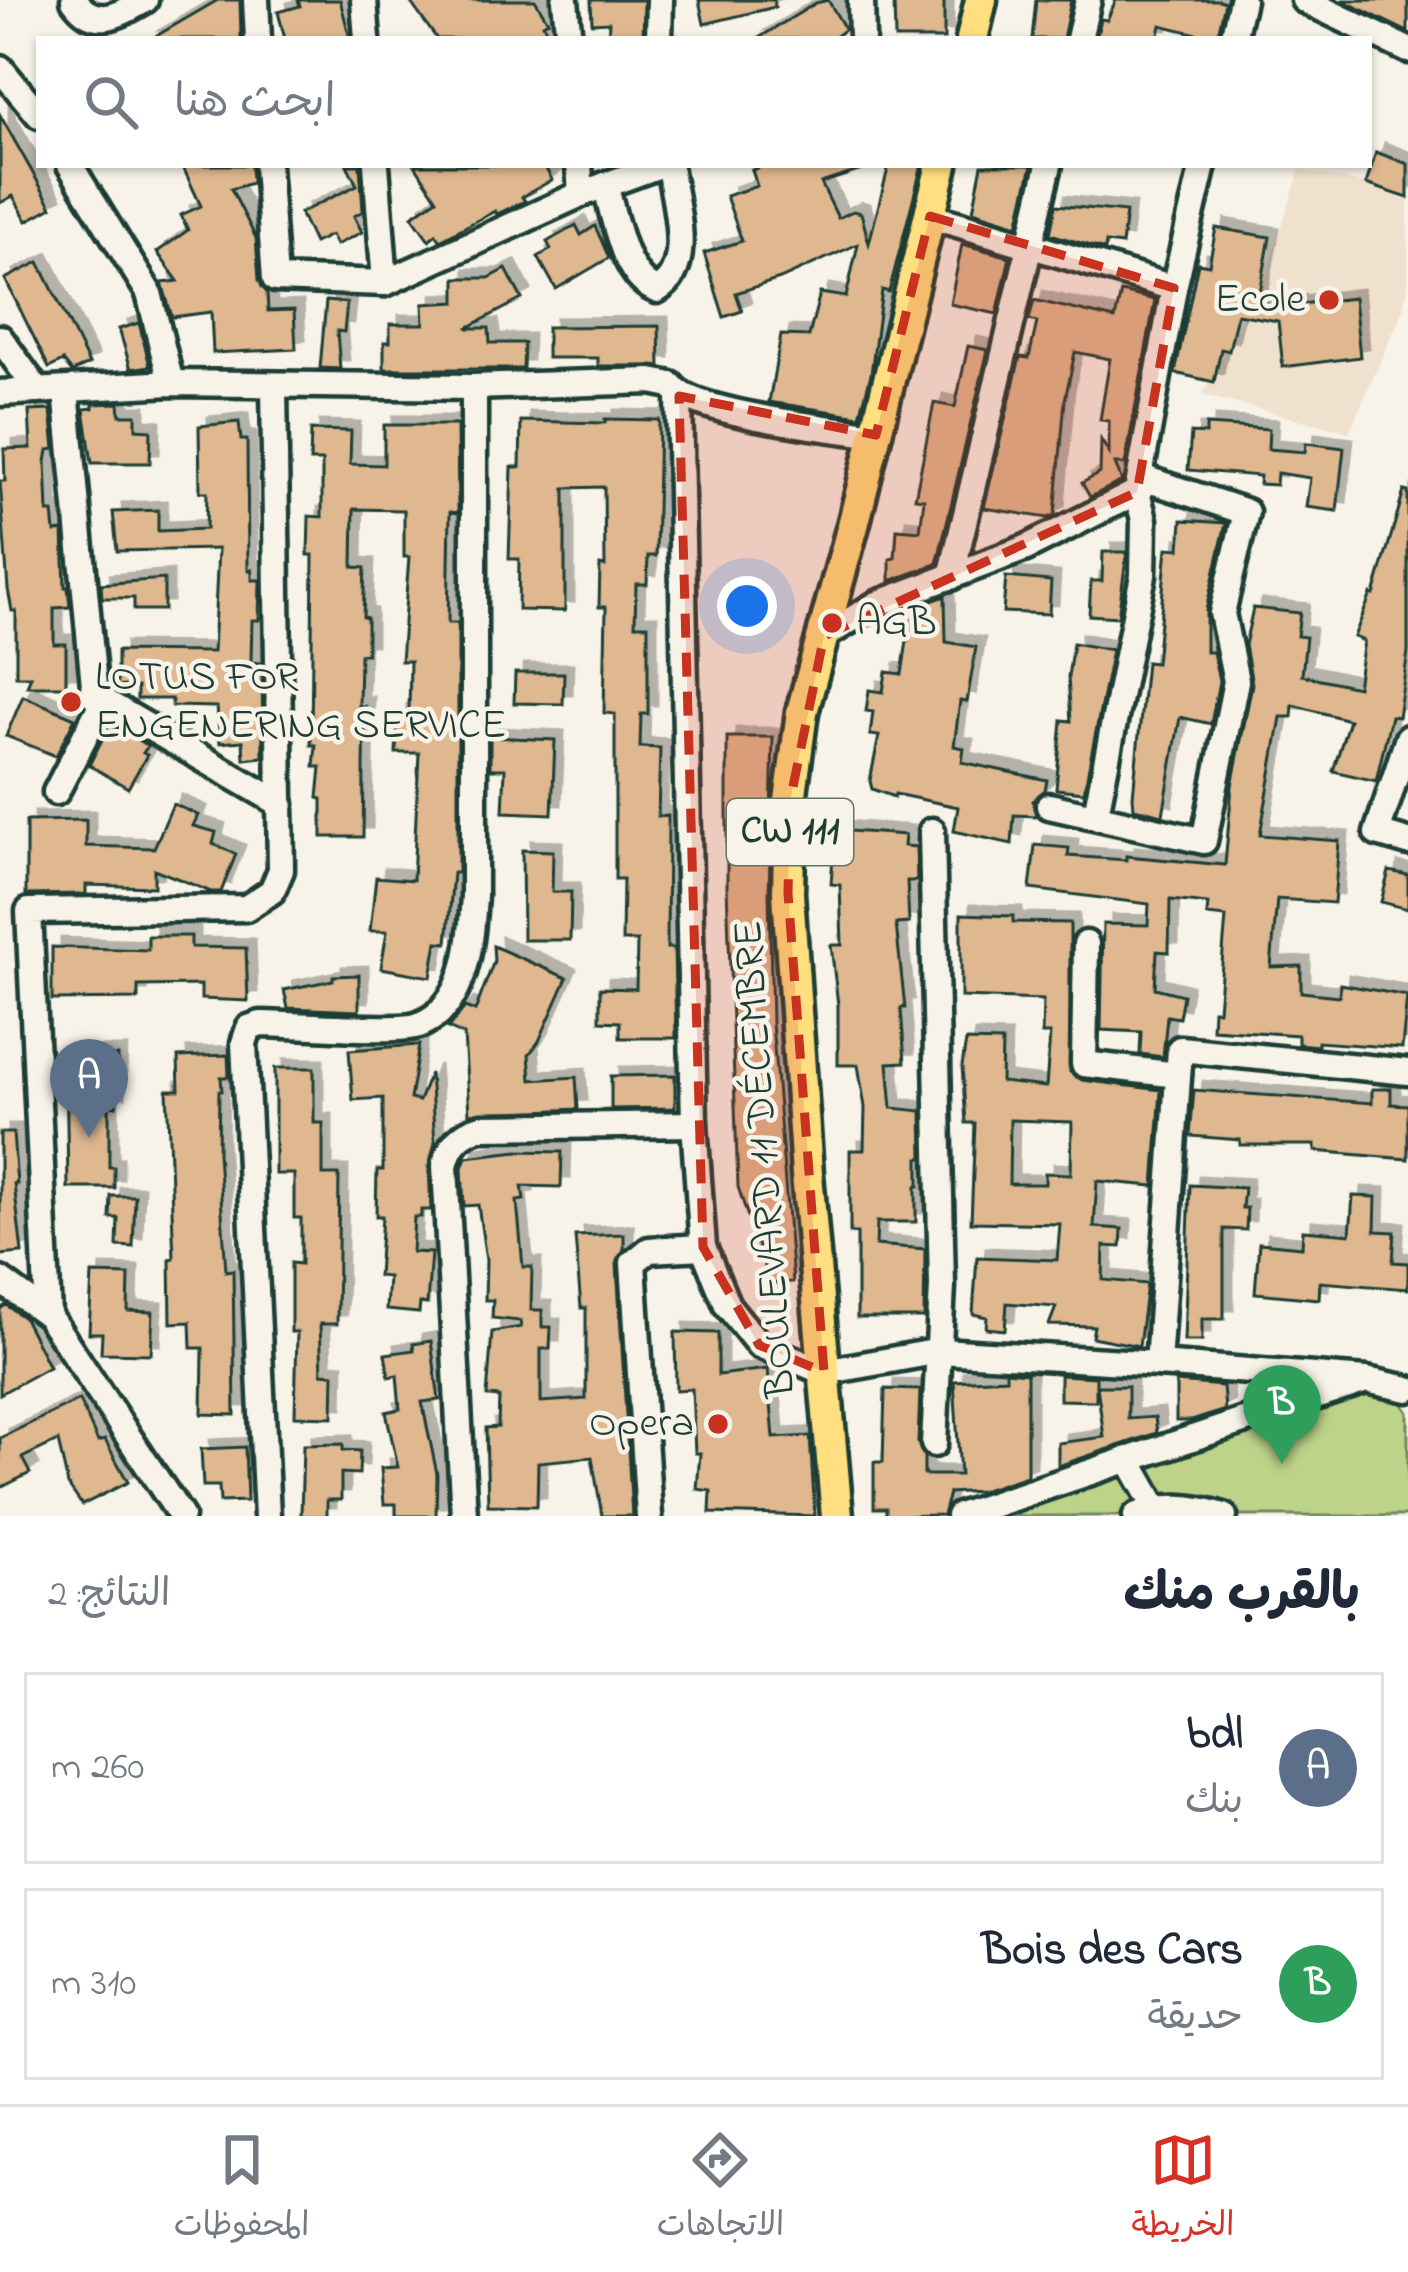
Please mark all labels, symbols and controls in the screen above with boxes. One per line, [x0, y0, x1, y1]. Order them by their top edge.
search box [36, 36, 1372, 168]
icon: search [78, 69, 144, 135]
text: ابحث هنا [174, 71, 336, 137]
place label: Ecole [1214, 270, 1305, 331]
marker: Ecole [1316, 287, 1342, 313]
your location [717, 576, 777, 636]
place label: AGB [856, 593, 936, 654]
marker: AGB [819, 610, 845, 636]
place label: LOTUS FOR ENGENERING SERVICE [95, 648, 506, 757]
marker: LOTUS FOR ENGENERING SERVICE [58, 689, 84, 715]
road number: CW 111 [727, 799, 853, 865]
street label: BOULEVARD 11 DÉCEMBRE [719, 918, 813, 1401]
pin: A [50, 1039, 128, 1138]
pin: B [1243, 1365, 1321, 1464]
place label: Opera [589, 1394, 694, 1455]
marker: Opera [705, 1411, 731, 1437]
text: بالقرب منك [1124, 1558, 1360, 1633]
text: النتائج: 2 [48, 1567, 170, 1624]
text: bdl [1186, 1703, 1243, 1769]
text: 260 m [51, 1740, 144, 1797]
text: A [1306, 1740, 1330, 1797]
text: بنك [1185, 1774, 1243, 1831]
text: Bois des Cars [982, 1919, 1243, 1985]
text: 310 m [51, 1956, 136, 2013]
text: B [1305, 1956, 1331, 2013]
text: حديقة [1147, 1990, 1243, 2047]
tab: المحفوظات [174, 2127, 310, 2253]
tab: الاتجاهات [657, 2127, 784, 2253]
tab: الخريطة [1131, 2127, 1234, 2253]

